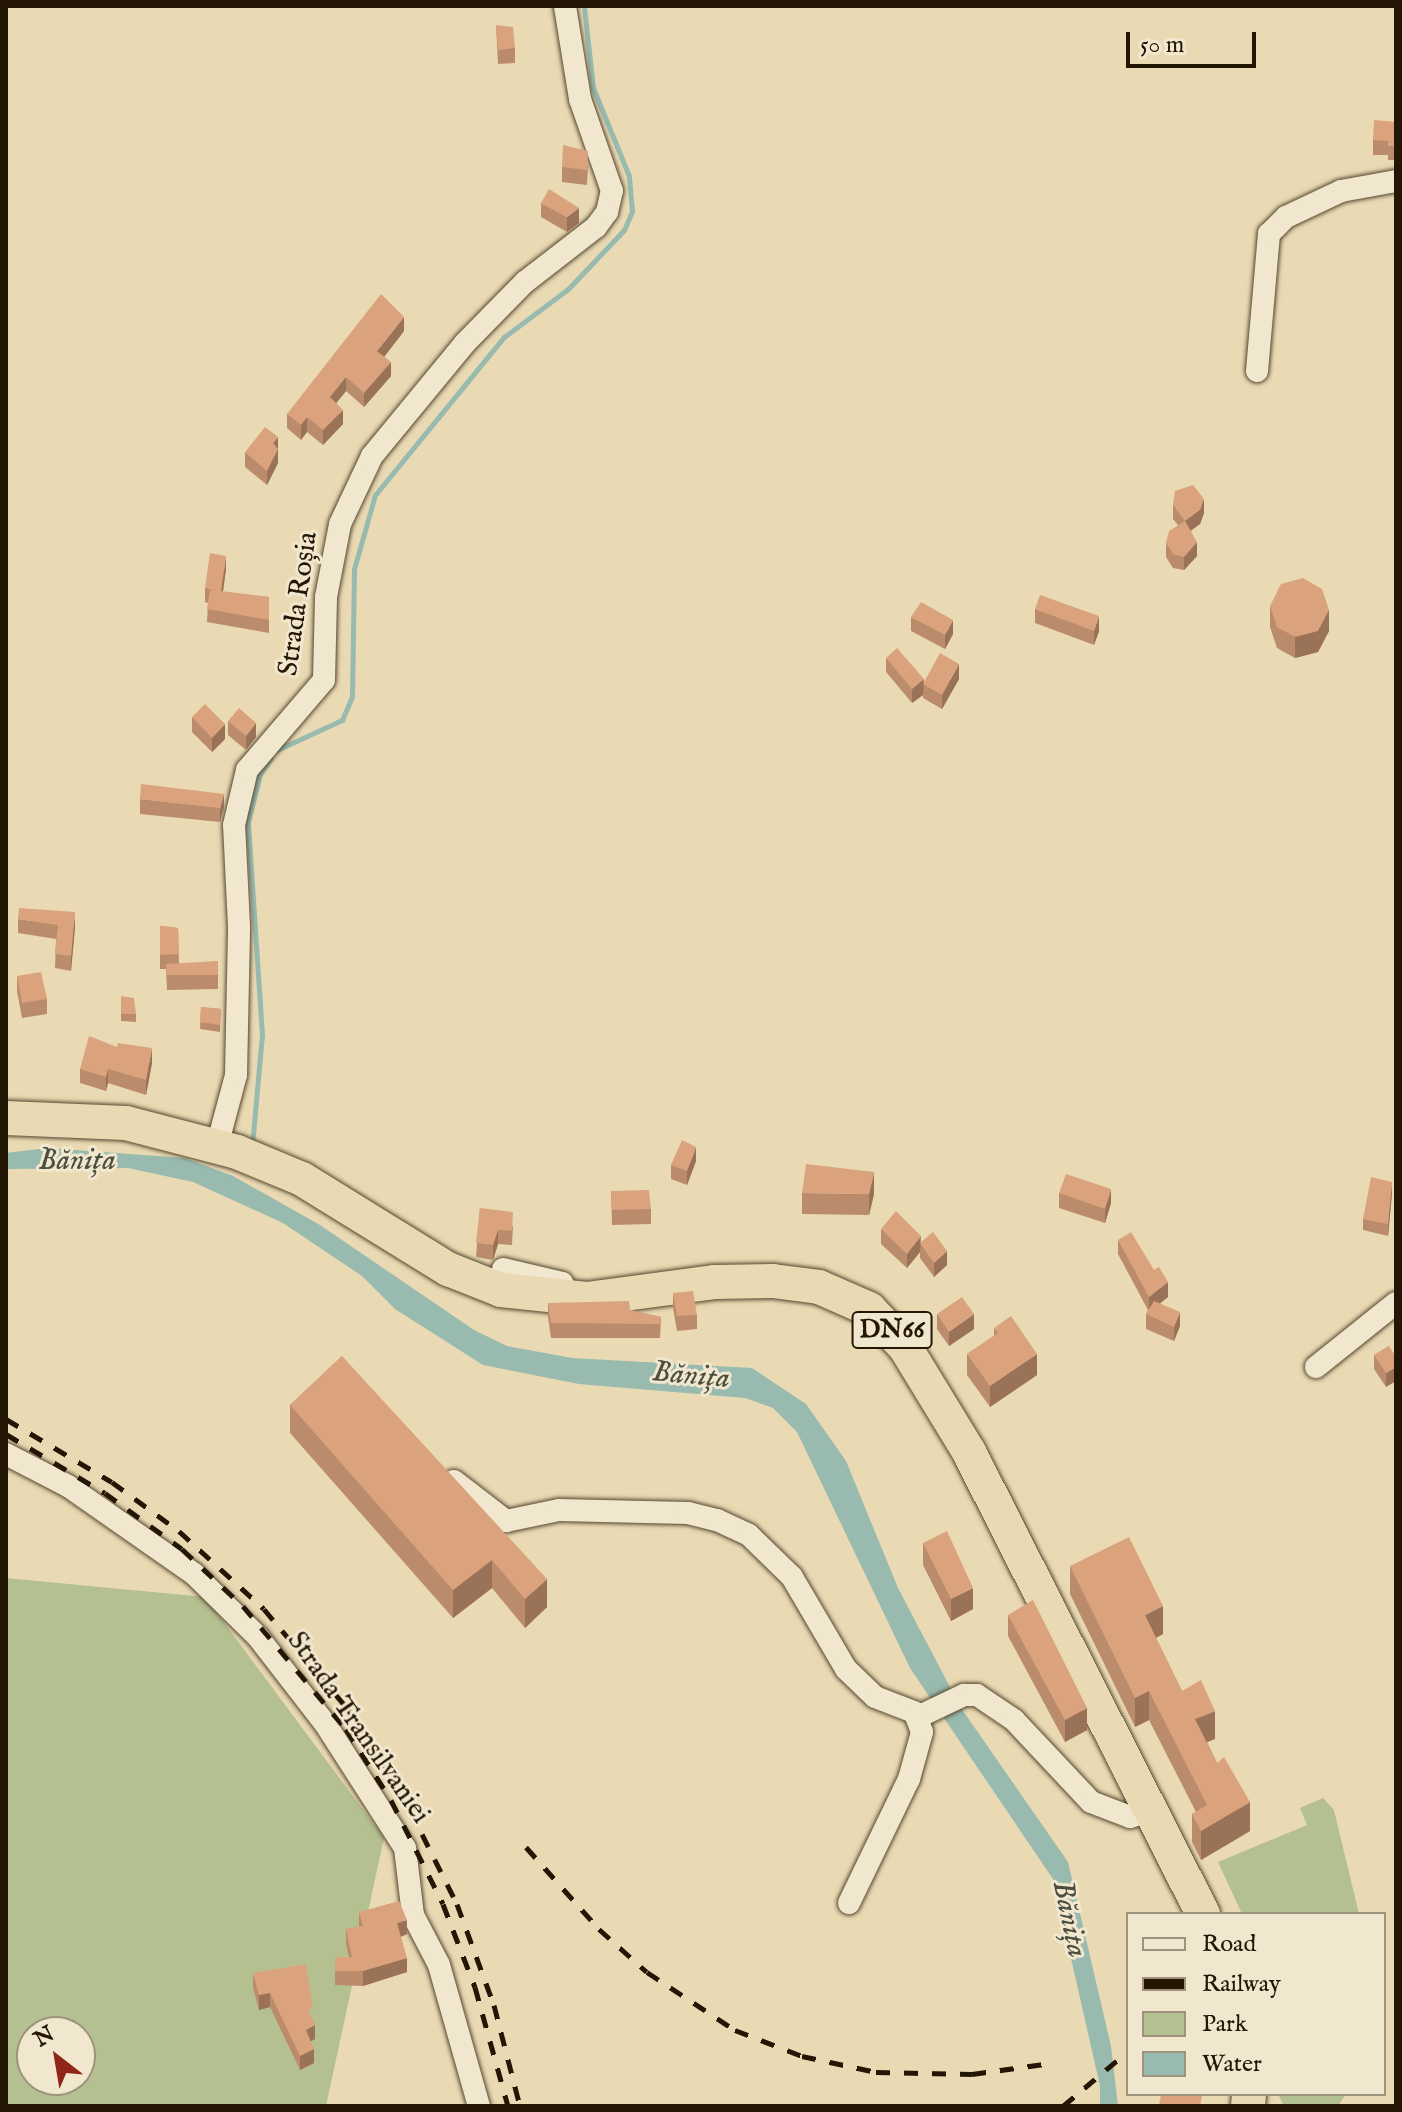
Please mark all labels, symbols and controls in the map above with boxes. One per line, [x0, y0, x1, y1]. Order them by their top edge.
scale bar [1130, 16, 1260, 66]
text: 50 m [1140, 30, 1184, 61]
street label: Strada Roșia [272, 530, 326, 678]
water label: Bănița [38, 1143, 116, 1179]
road number: DN66 [850, 1308, 934, 1352]
water label: Bănița [651, 1355, 731, 1397]
street label: Strada Transilvaniei [279, 1625, 437, 1831]
water label: Bănița [1043, 1877, 1095, 1961]
legend [1126, 1912, 1386, 2096]
text: Road [1202, 1929, 1256, 1960]
text: Railway [1202, 1969, 1281, 2000]
text: Park [1202, 2009, 1248, 2040]
north arrow [16, 2016, 96, 2096]
text: N [29, 2020, 60, 2054]
text: Water [1202, 2049, 1262, 2080]

